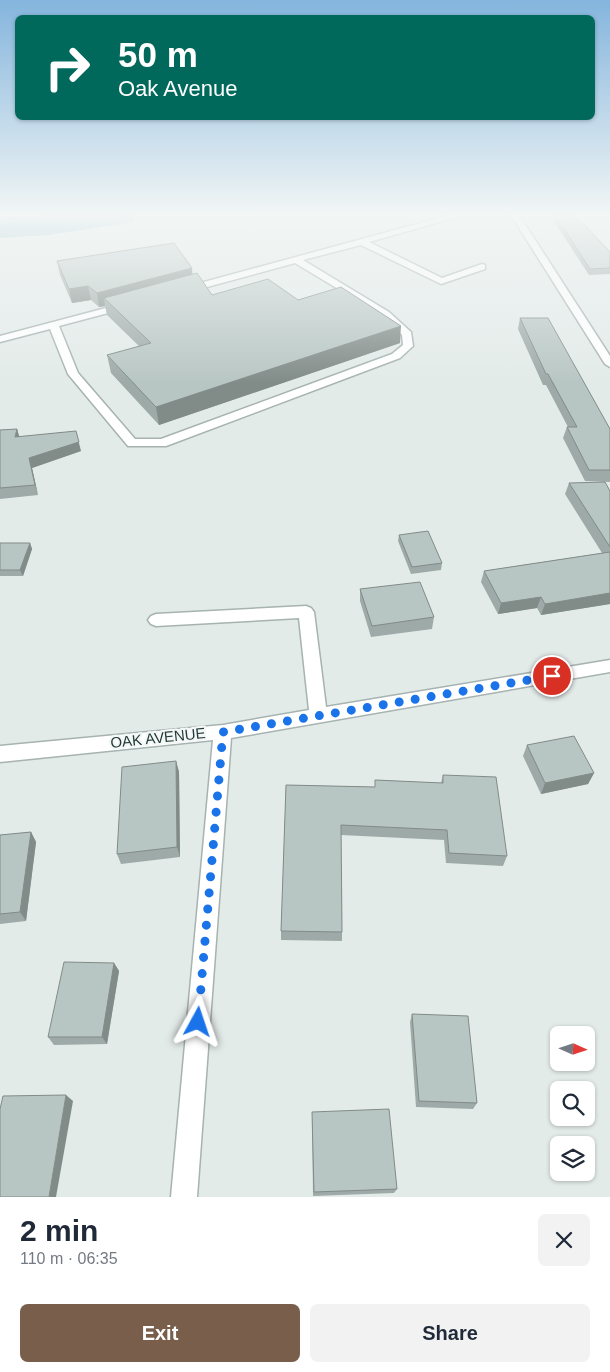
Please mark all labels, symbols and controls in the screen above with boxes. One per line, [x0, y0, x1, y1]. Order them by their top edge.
icon: right [35, 35, 100, 100]
text: 50 m [118, 35, 198, 74]
text: Oak Avenue [118, 76, 237, 101]
pin [531, 655, 573, 697]
icon: arrive [538, 662, 566, 690]
street label: OAK AVENUE [110, 724, 206, 751]
position arrow [171, 995, 223, 1047]
north arrow [550, 1026, 595, 1071]
map controls [550, 1026, 595, 1181]
button: search [550, 1081, 595, 1126]
button: layers [550, 1136, 595, 1181]
text: 2 min [20, 1214, 98, 1247]
button: close [538, 1214, 590, 1266]
text: 110 m · 06:35 [20, 1250, 118, 1267]
button: Exit [20, 1304, 300, 1362]
button: Share [310, 1304, 590, 1362]

